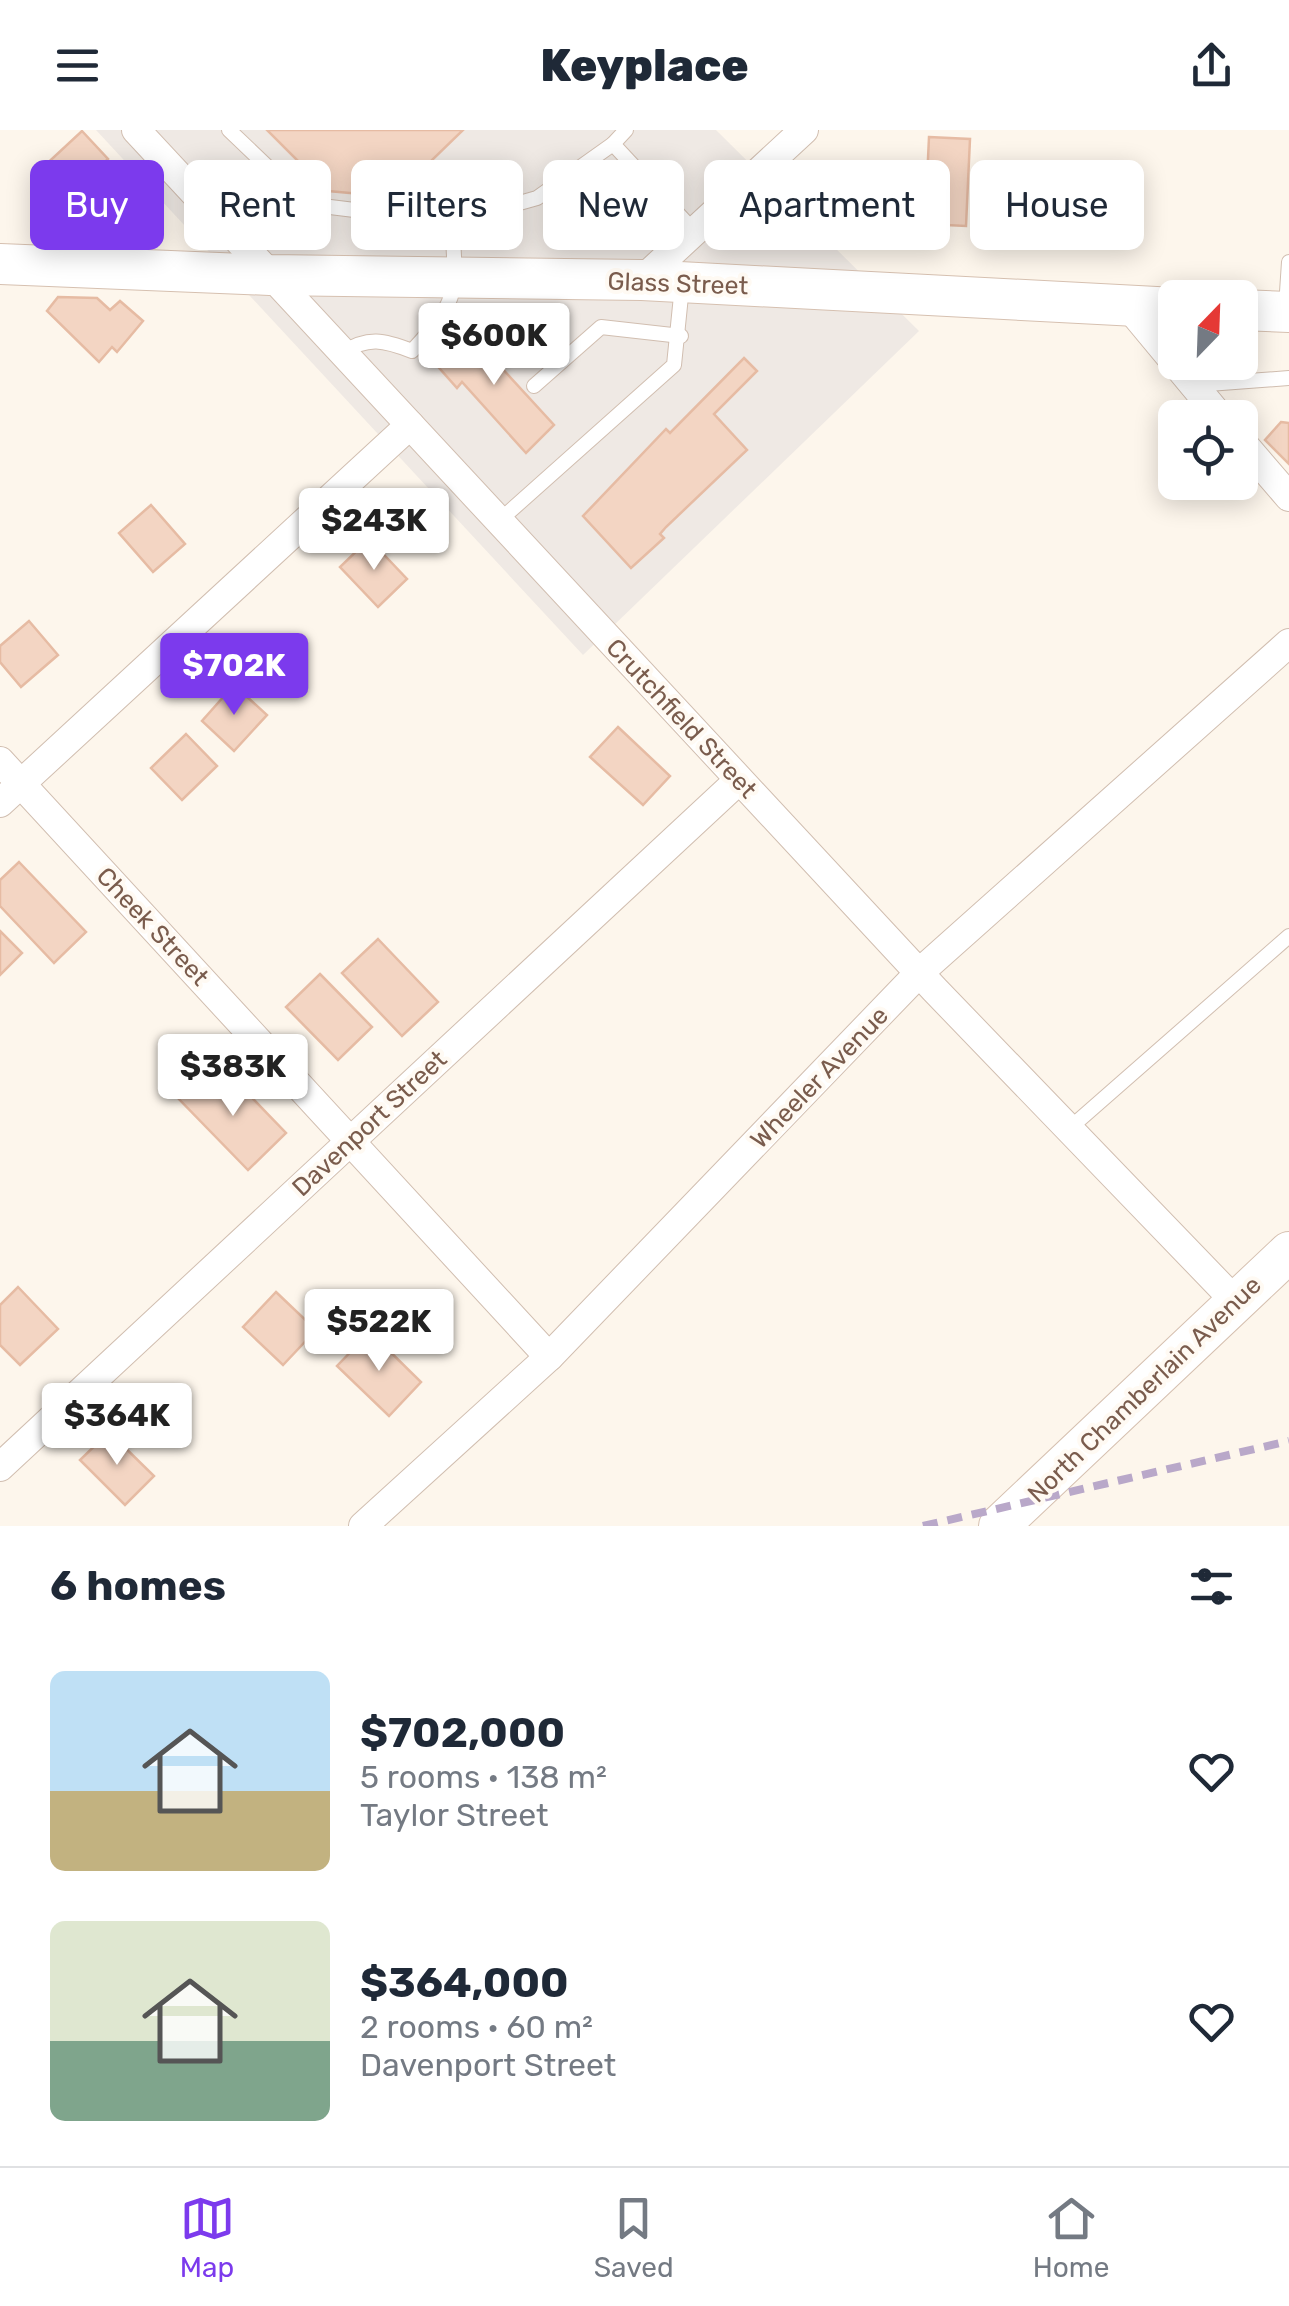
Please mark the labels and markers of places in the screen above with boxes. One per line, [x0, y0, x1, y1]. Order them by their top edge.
pin: $600K [424, 303, 564, 388]
pin: $243K [304, 488, 444, 573]
pin: $702K [164, 633, 304, 718]
pin: $383K [163, 1034, 303, 1119]
pin: $522K [309, 1289, 449, 1374]
pin: $364K [47, 1383, 187, 1468]

